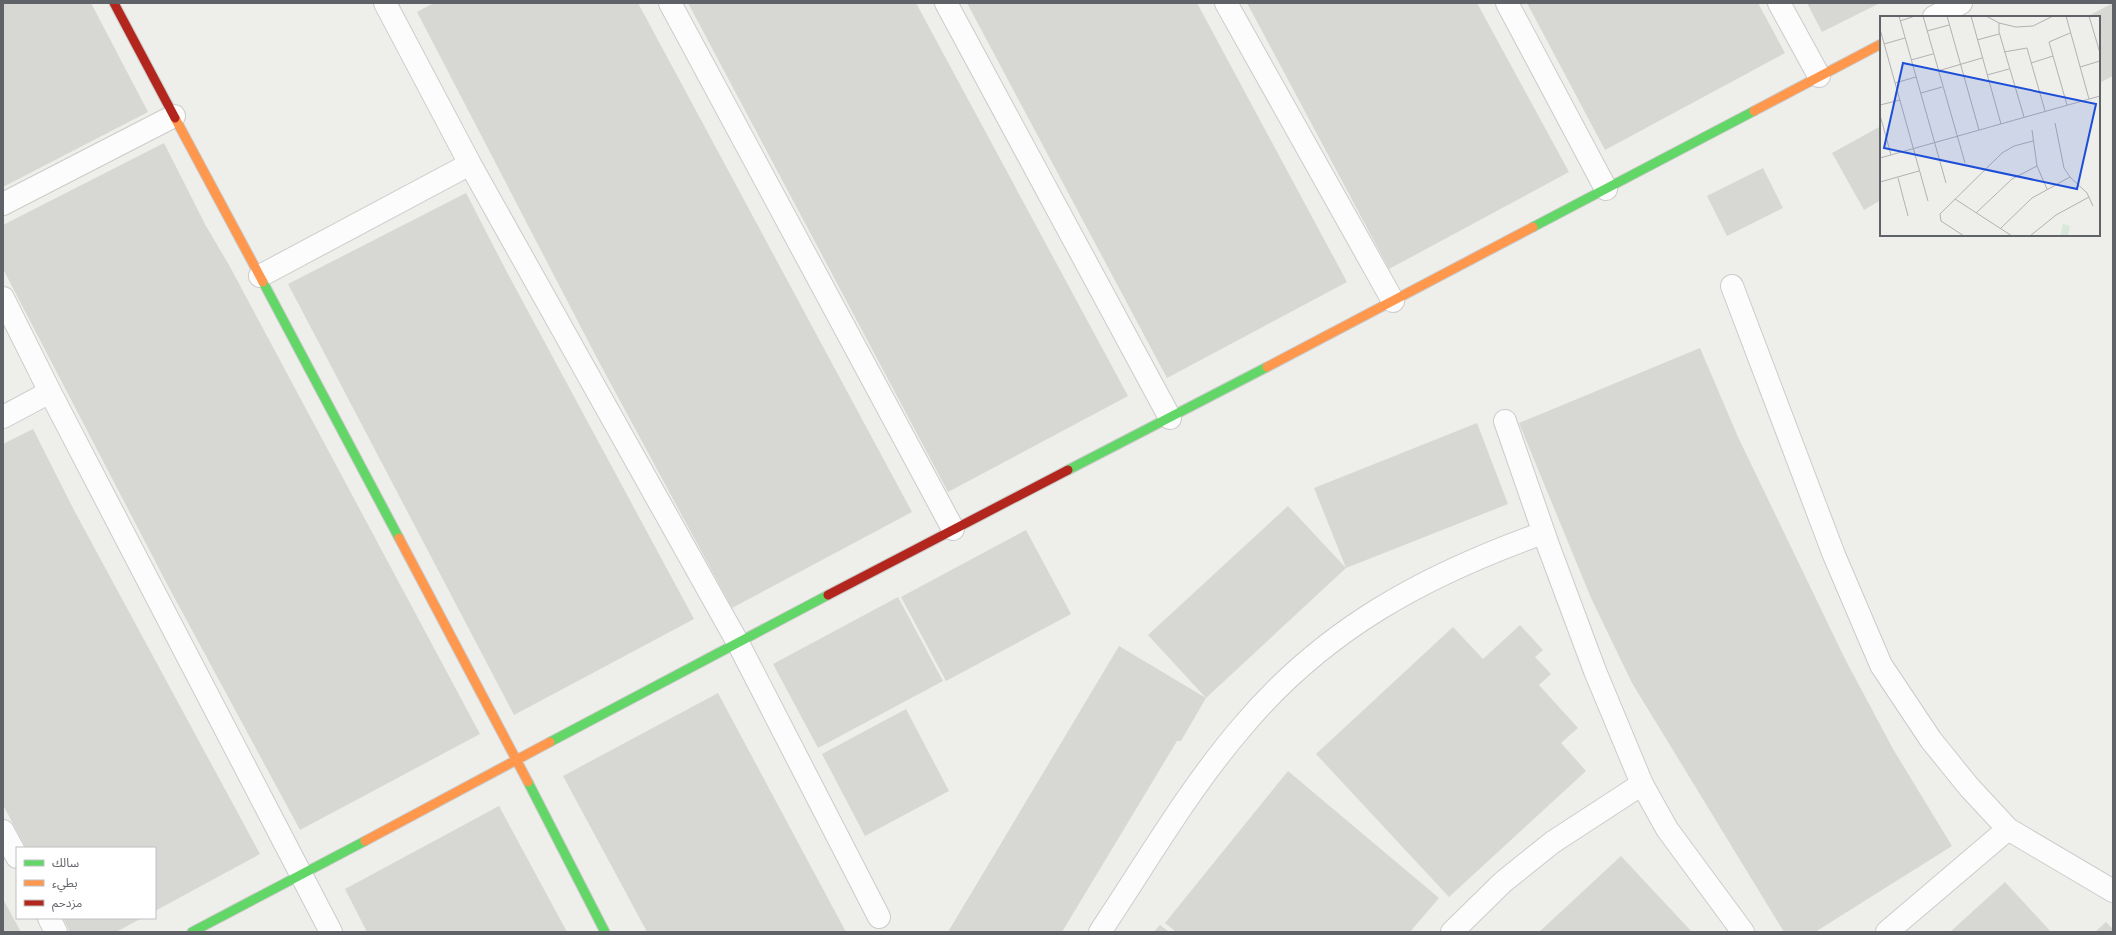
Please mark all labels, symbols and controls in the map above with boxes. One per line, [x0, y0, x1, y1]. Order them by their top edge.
inset map [1880, 16, 2100, 236]
legend [16, 847, 156, 919]
text: سالك [52, 855, 79, 871]
text: بطيء [52, 875, 78, 893]
text: مزدحم [52, 895, 82, 912]

